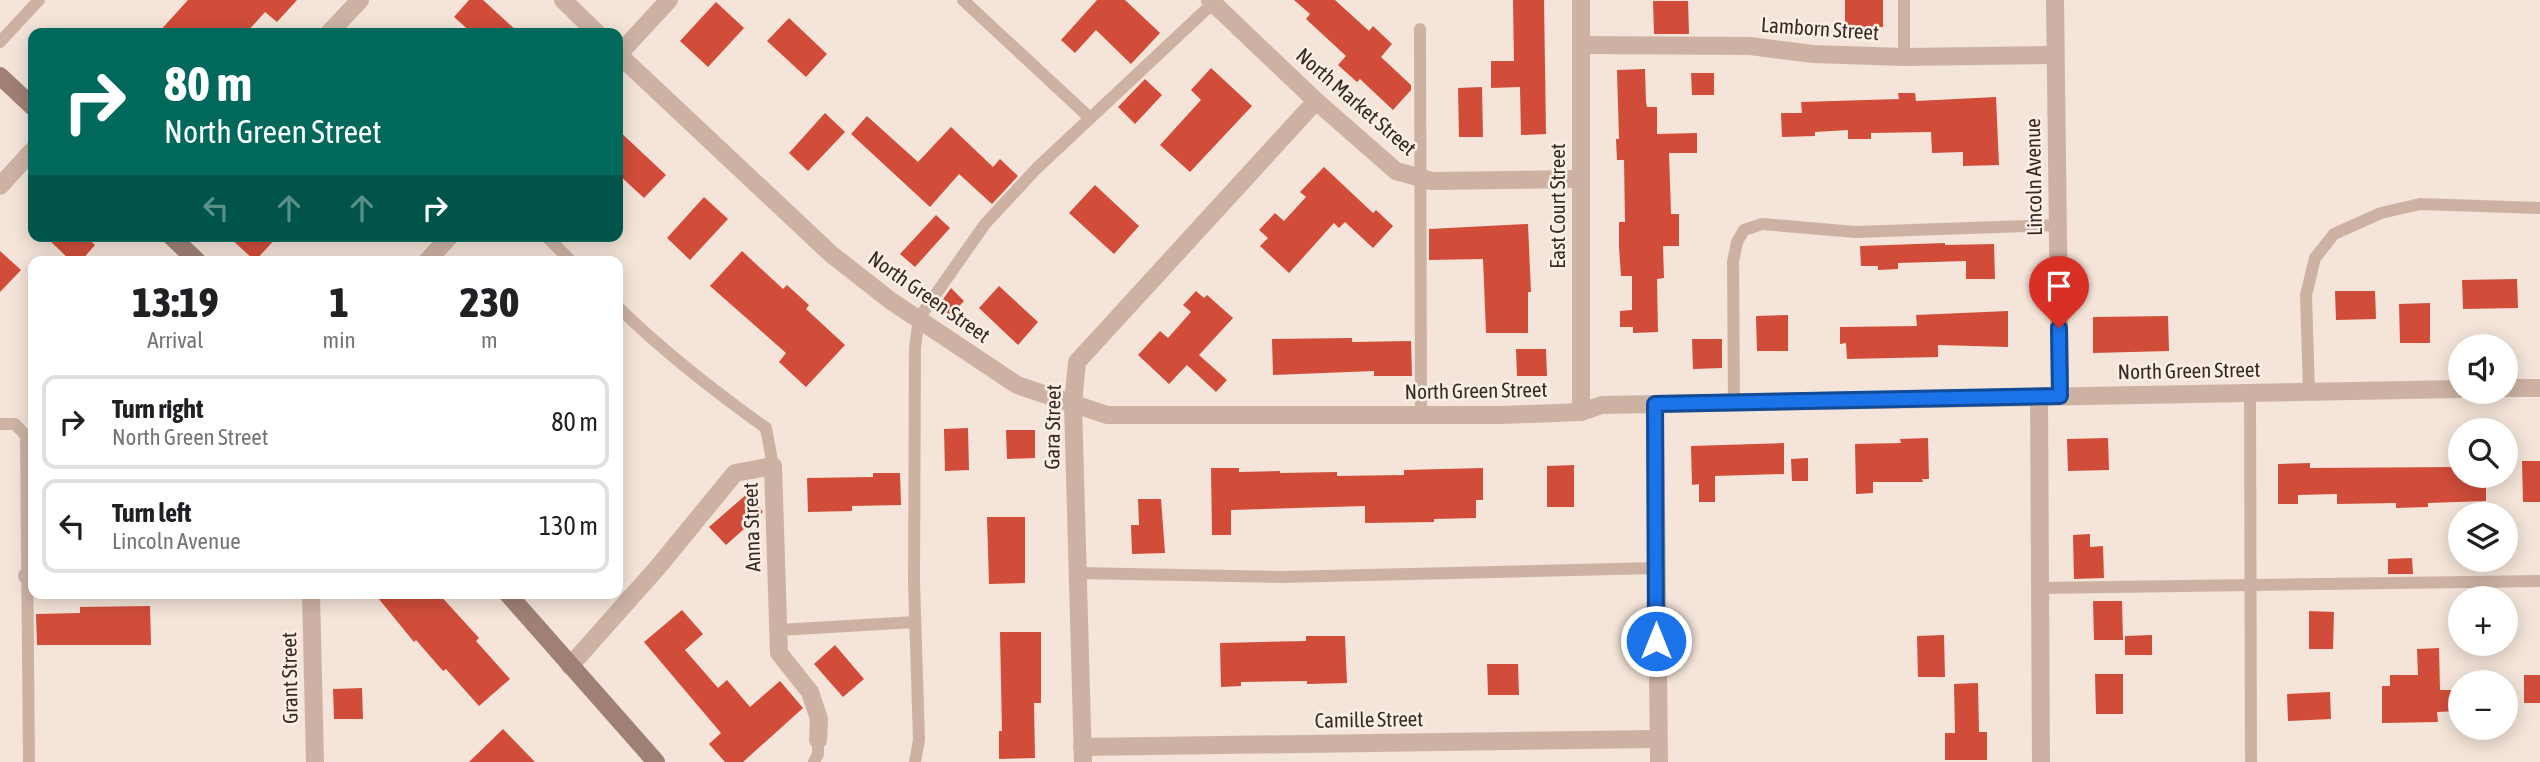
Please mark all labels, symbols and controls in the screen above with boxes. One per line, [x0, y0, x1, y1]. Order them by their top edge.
street label: Lamborn Street [1760, 12, 1880, 44]
street label: North Market Street [1292, 43, 1421, 160]
text: 80 m [164, 55, 252, 111]
icon: right [49, 56, 140, 147]
text: North Green Street [164, 113, 382, 150]
street label: Lincoln Avenue [2020, 118, 2046, 236]
street label: East Court Street [1545, 143, 1569, 269]
icon: left [197, 189, 235, 227]
icon: ahead [270, 189, 308, 227]
icon: ahead [343, 189, 381, 227]
icon: right [416, 189, 454, 227]
street label: North Green Street [864, 245, 995, 347]
pin [2029, 256, 2089, 328]
icon: arrive [2040, 267, 2078, 305]
text: 13:19 [132, 278, 219, 326]
text: 1 [329, 278, 349, 326]
text: 230 [460, 278, 519, 326]
text: Arrival [147, 327, 203, 353]
text: min [323, 327, 356, 353]
text: m [481, 327, 498, 353]
map controls [2448, 334, 2518, 740]
button: sound [2448, 334, 2518, 404]
street label: North Green Street [2117, 357, 2261, 383]
street label: North Green Street [1404, 377, 1548, 403]
street label: Gara Street [1039, 384, 1065, 470]
text: Turn right [112, 394, 203, 424]
icon: right [53, 403, 91, 441]
text: 80 m [551, 407, 598, 437]
button: search [2448, 418, 2518, 488]
text: North Green Street [112, 424, 268, 450]
street label: Anna Street [737, 482, 765, 572]
text: Turn left [112, 498, 192, 528]
button: layers [2448, 502, 2518, 572]
icon: left [53, 507, 91, 545]
text: 130 m [539, 511, 598, 541]
text: Lincoln Avenue [112, 528, 241, 554]
button: + [2448, 586, 2518, 656]
position arrow [1619, 604, 1693, 678]
street label: Grant Street [276, 632, 302, 724]
button: − [2448, 670, 2518, 740]
street label: Camille Street [1314, 706, 1423, 732]

